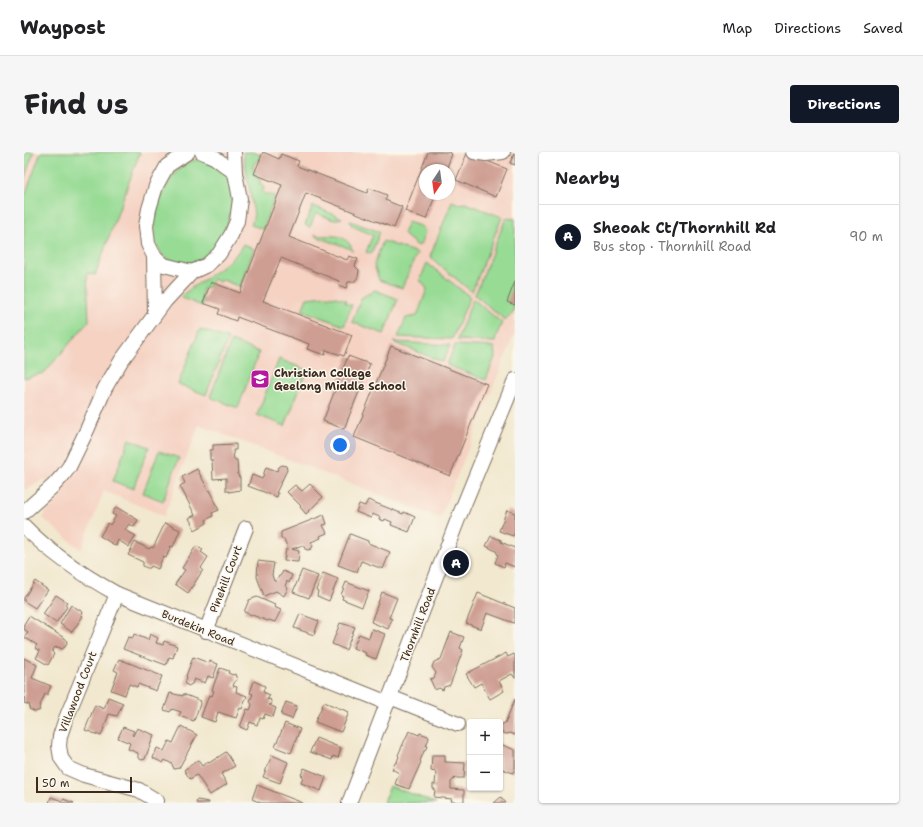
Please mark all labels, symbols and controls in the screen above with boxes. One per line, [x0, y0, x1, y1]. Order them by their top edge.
text: Waypost [20, 15, 105, 40]
text: Map [723, 19, 753, 37]
text: Directions [775, 19, 841, 37]
text: Saved [863, 19, 903, 37]
text: Find us [24, 85, 129, 123]
button: Directions [790, 85, 899, 123]
north arrow [419, 164, 455, 200]
text: Nearby [555, 167, 620, 189]
text: Sheoak Ct/Thornhill Rd [593, 218, 776, 238]
text: A [563, 228, 573, 245]
text: 90 m [849, 228, 883, 245]
text: Bus stop · Thornhill Road [593, 238, 751, 255]
place label: Christian College Geelong Middle School [274, 366, 406, 394]
school or university icon: Christian College Geelong Middle School [249, 368, 271, 390]
your location [330, 435, 350, 455]
street label: Pinehill Court [206, 543, 246, 615]
pin: A [443, 548, 469, 578]
street label: Thornhill Road [397, 585, 439, 664]
street label: Burdekin Road [159, 607, 237, 649]
street label: Villawood Court [56, 649, 101, 735]
map controls [467, 719, 503, 791]
button: + [467, 719, 503, 755]
button: − [467, 755, 503, 791]
scale bar [36, 775, 132, 794]
text: 50 m [42, 776, 70, 791]

